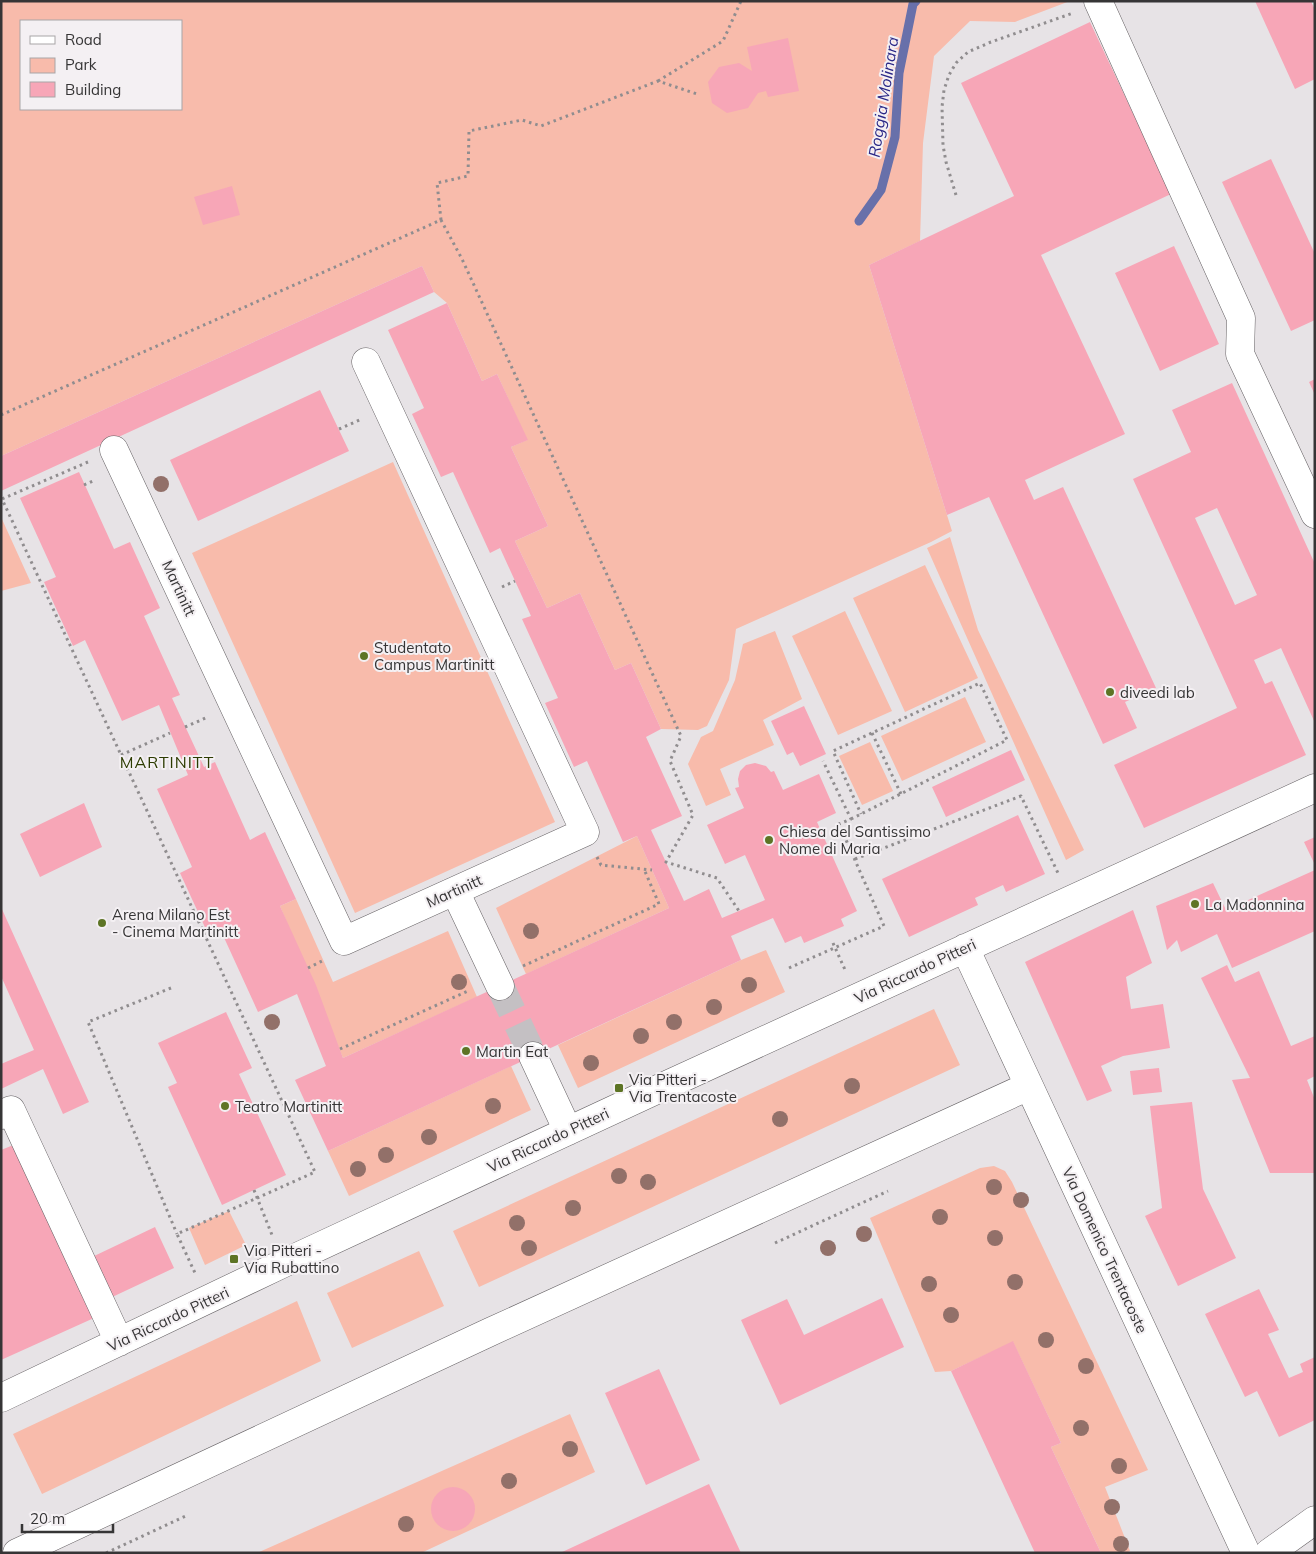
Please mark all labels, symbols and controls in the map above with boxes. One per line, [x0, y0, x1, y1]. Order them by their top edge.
legend [20, 20, 182, 110]
text: Road [65, 30, 102, 49]
water label: Roggia Molinara [864, 35, 902, 159]
text: Park [65, 55, 97, 74]
text: Building [65, 80, 121, 99]
street label: Martinitt [158, 557, 200, 619]
place label: Studentato Campus Martinitt [374, 638, 494, 674]
marker: Studentato Campus Martinitt [358, 650, 370, 662]
place label: diveedi lab [1120, 683, 1195, 702]
marker: diveedi lab [1104, 686, 1116, 698]
district label: MARTINITT [120, 752, 214, 772]
place label: Chiesa del Santissimo Nome di Maria [779, 822, 931, 858]
marker: Chiesa del Santissimo Nome di Maria [763, 834, 775, 846]
street label: Martinitt [423, 870, 485, 912]
place label: La Madonnina [1205, 895, 1304, 914]
marker: La Madonnina [1189, 898, 1201, 910]
place label: Arena Milano Est - Cinema Martinitt [112, 905, 238, 941]
marker: Arena Milano Est - Cinema Martinitt [96, 917, 108, 929]
street label: Via Riccardo Pitteri [851, 934, 979, 1008]
place label: Martin Eat [476, 1042, 548, 1061]
marker: Martin Eat [460, 1045, 472, 1057]
place label: Via Pitteri - Via Trentacoste [629, 1070, 737, 1106]
marker: Via Pitteri - Via Trentacoste [613, 1082, 625, 1094]
place label: Teatro Martinitt [235, 1097, 342, 1116]
marker: Teatro Martinitt [219, 1100, 231, 1112]
street label: Via Riccardo Pitteri [484, 1103, 612, 1177]
street label: Via Domenico Trentacoste [1058, 1164, 1152, 1336]
place label: Via Pitteri - Via Rubattino [244, 1241, 339, 1277]
marker: Via Pitteri - Via Rubattino [228, 1253, 240, 1265]
street label: Via Riccardo Pitteri [104, 1282, 232, 1356]
scale bar [22, 1502, 114, 1534]
text: 20 m [30, 1509, 65, 1528]

